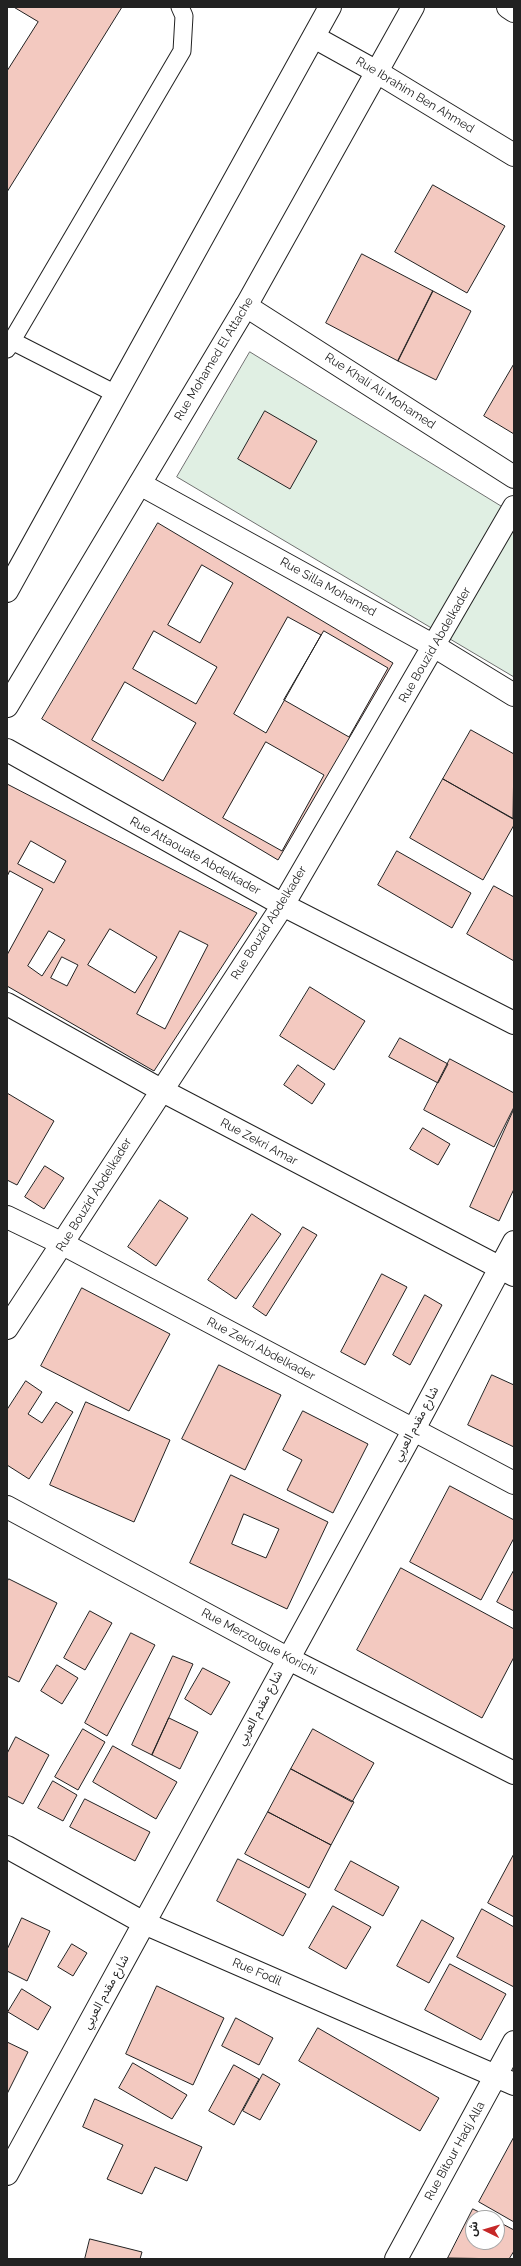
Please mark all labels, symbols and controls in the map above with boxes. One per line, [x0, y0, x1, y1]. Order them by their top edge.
street label: Rue Ibrahim Ben Ahmed [353, 54, 477, 136]
street label: Rue Mohamed El Attache [171, 295, 257, 423]
street label: Rue Khali Ali Mohamed [322, 350, 438, 432]
street label: Rue Silla Mohamed [277, 555, 379, 619]
street label: Rue Bouzid Abdelkader [396, 585, 474, 705]
street label: Rue Attaouate Abdelkader [127, 814, 263, 898]
street label: Rue Bouzid Abdelkader [228, 864, 310, 982]
street label: Rue Zekri Amar [218, 1116, 300, 1168]
street label: Rue Bouzid Abdelkader [53, 1136, 135, 1254]
street label: Rue Zekri Abdelkader [204, 1314, 318, 1384]
street label: شارع مقدم العربي [390, 1384, 442, 1464]
street label: Rue Merzougue Korichi [199, 1605, 319, 1679]
street label: شارع مقدم العربي [234, 1668, 286, 1748]
street label: شارع مقدم العربي [80, 1952, 132, 2032]
street label: Rue Fodil [230, 1955, 284, 1989]
street label: Rue Bitour Hadj Alla [422, 2099, 488, 2203]
north arrow [465, 2210, 505, 2250]
text: ش [466, 2221, 481, 2237]

